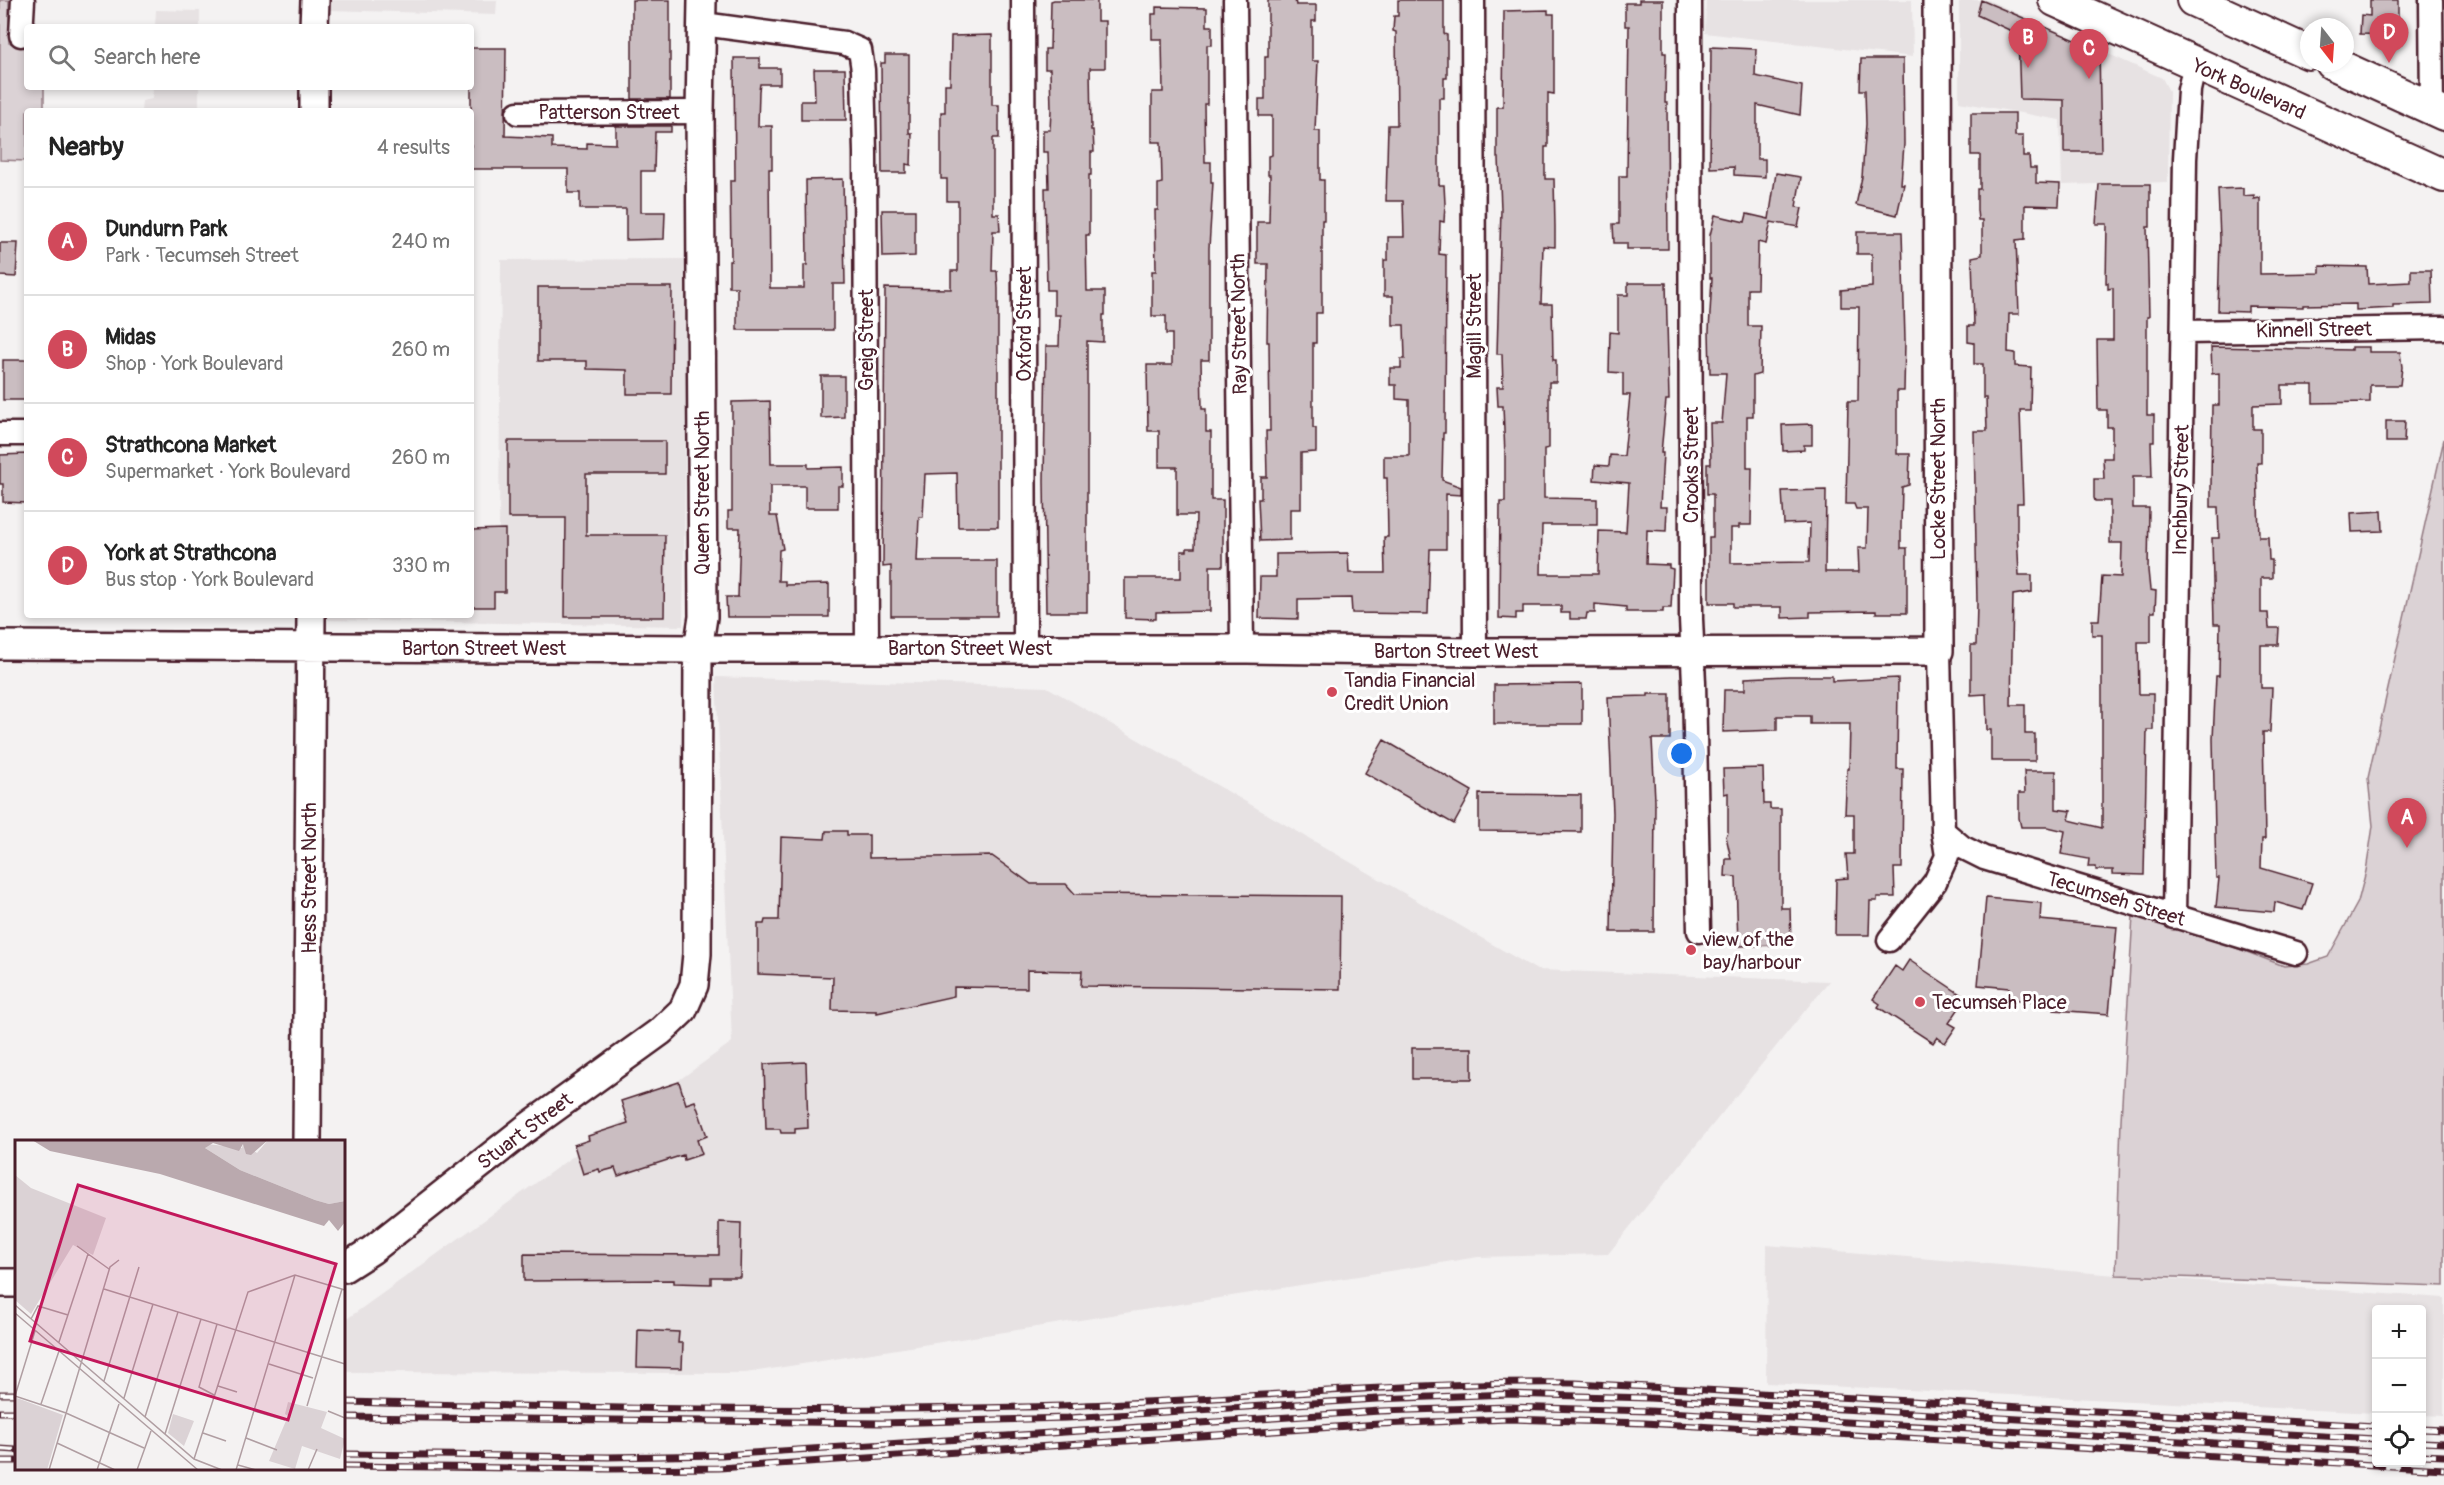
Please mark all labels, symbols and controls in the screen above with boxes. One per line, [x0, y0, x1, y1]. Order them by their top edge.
pin: D [2370, 14, 2408, 63]
north arrow [2300, 18, 2354, 72]
pin: B [2008, 19, 2048, 68]
search box [24, 24, 474, 90]
pin: C [2070, 29, 2108, 79]
icon: search [45, 41, 78, 74]
text: Search here [93, 43, 200, 71]
street label: York Boulevard [2187, 52, 2310, 125]
street label: Patterson Street [538, 100, 681, 125]
text: Nearby [48, 131, 124, 163]
text: 4 results [377, 135, 450, 160]
text: Dundurn Park [105, 215, 227, 243]
text: A [61, 229, 74, 254]
text: 240 m [391, 229, 450, 254]
text: Park · Tecumseh Street [105, 243, 299, 268]
street label: Ray Street North [1225, 253, 1253, 395]
street label: Oxford Street [1012, 265, 1037, 382]
street label: Magill Street [1462, 272, 1487, 379]
street label: Greig Street [854, 288, 879, 391]
street label: Kinnell Street [2256, 316, 2373, 344]
text: Midas [105, 323, 156, 351]
text: B [62, 337, 73, 362]
text: 260 m [391, 337, 450, 362]
text: Shop · York Boulevard [105, 351, 284, 376]
street label: Locke Street North [1926, 398, 1951, 560]
street label: Crooks Street [1679, 406, 1704, 523]
street label: Queen Street North [690, 411, 715, 575]
street label: Inchbury Street [2167, 424, 2195, 556]
text: Strathcona Market [105, 431, 276, 459]
text: C [61, 445, 74, 470]
text: 260 m [391, 445, 450, 470]
text: Supermarket · York Boulevard [105, 459, 351, 484]
text: York at Strathcona [105, 539, 276, 567]
text: D [61, 553, 74, 578]
text: 330 m [392, 553, 450, 578]
text: Bus stop · York Boulevard [105, 567, 314, 592]
street label: Barton Street West [402, 636, 567, 661]
street label: Barton Street West [888, 636, 1053, 661]
street label: Barton Street West [1374, 639, 1539, 664]
place label: Tandia Financial Credit Union [1344, 668, 1475, 716]
marker: Tandia Financial Credit Union [1325, 685, 1339, 699]
your location [1667, 739, 1696, 768]
pin: A [2388, 798, 2426, 848]
street label: Hess Street North [297, 802, 322, 954]
street label: Tecumseh Street [2044, 866, 2189, 932]
place label: view of the bay/harbour [1702, 927, 1801, 975]
marker: view of the bay/harbour [1684, 943, 1698, 957]
place label: Tecumseh Place [1932, 990, 2067, 1015]
marker: Tecumseh Place [1913, 995, 1927, 1009]
street label: Stuart Street [472, 1086, 578, 1175]
inset map [15, 1140, 345, 1470]
map controls [2372, 1305, 2426, 1467]
button: + [2372, 1305, 2426, 1359]
button: − [2372, 1359, 2426, 1413]
button: locate [2372, 1413, 2426, 1467]

